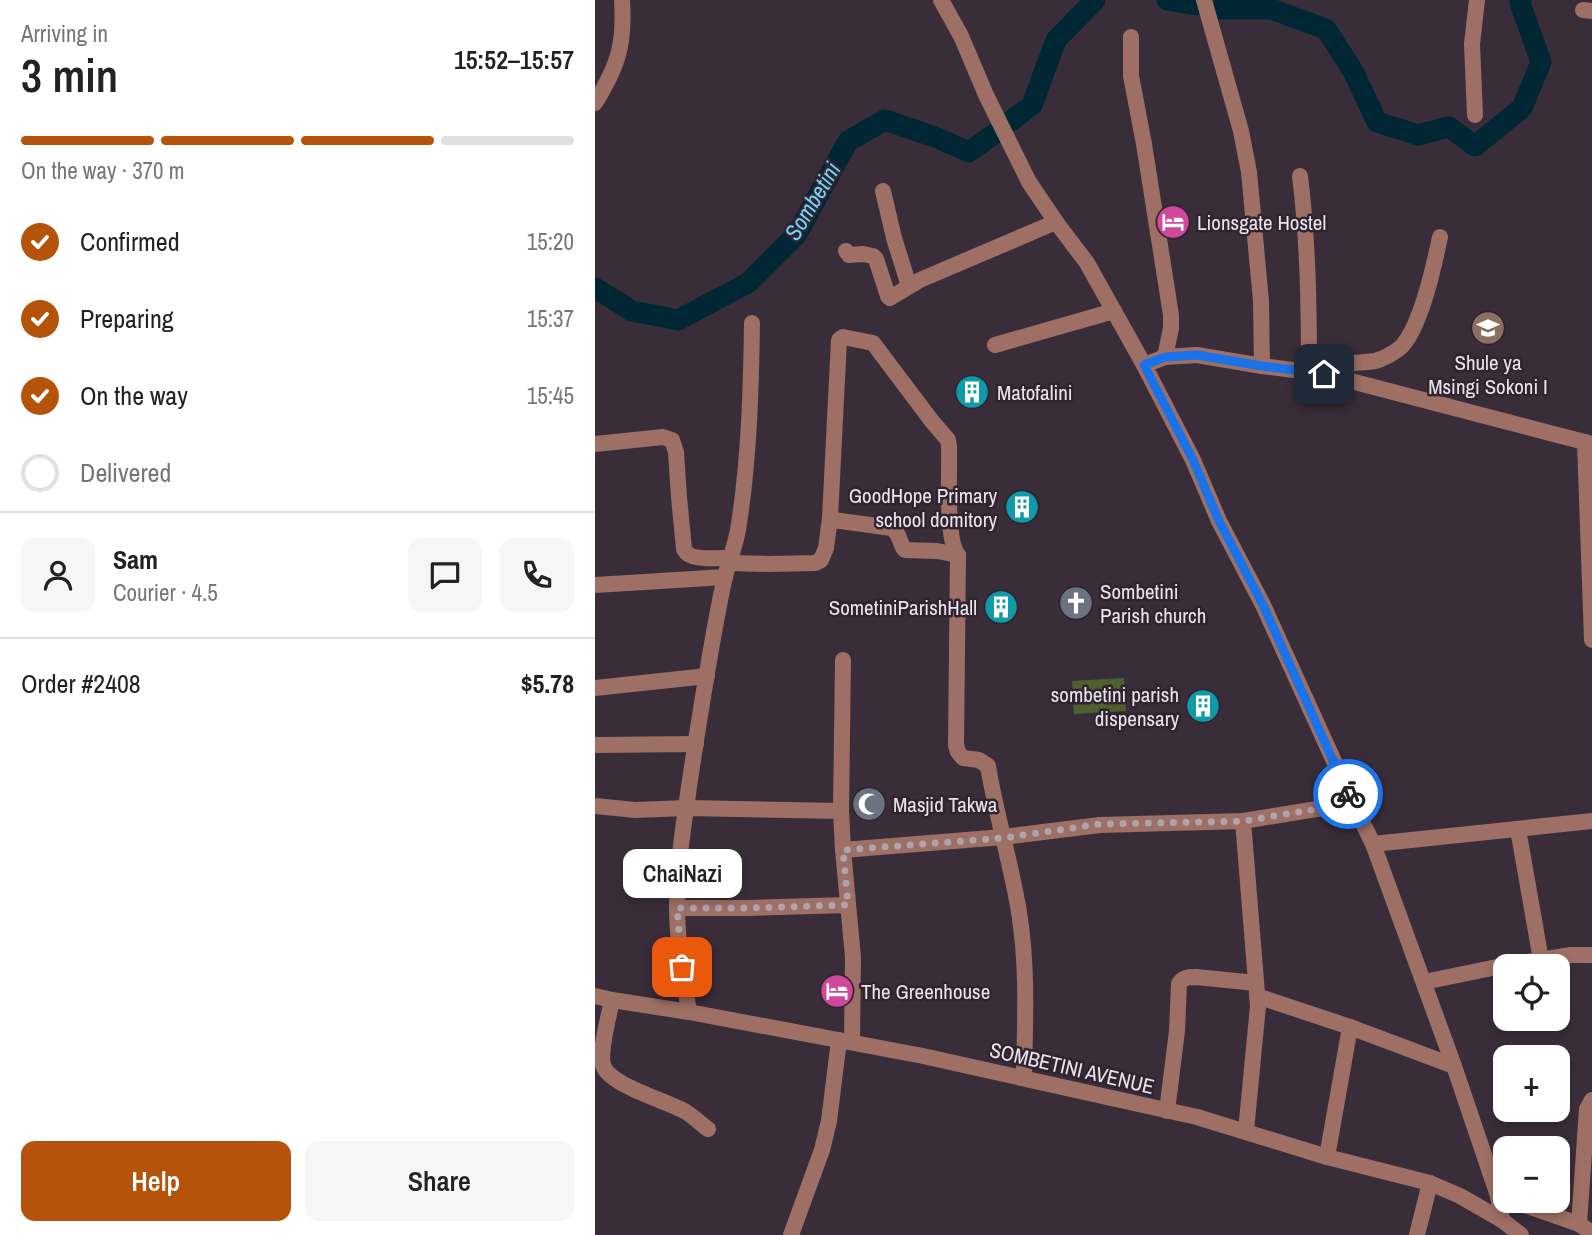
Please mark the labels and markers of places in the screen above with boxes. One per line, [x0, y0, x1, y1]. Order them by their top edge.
hotel icon: Lionsgate Hostel [1154, 203, 1192, 241]
place label: Lionsgate Hostel [1197, 208, 1326, 237]
school or university icon: Shule ya Msingi Sokoni I [1469, 309, 1507, 347]
pin [1294, 344, 1354, 404]
place label: Shule ya Msingi Sokoni I [1428, 348, 1548, 401]
building icon: Matofalini [953, 373, 991, 411]
place label: Matofalini [997, 378, 1073, 407]
place label: GoodHope Primary school domitory [849, 481, 997, 534]
building icon: GoodHope Primary school domitory [1003, 488, 1041, 526]
place label: Sombetini Parish church [1100, 577, 1206, 630]
church icon: Sombetini Parish church [1057, 584, 1095, 622]
building icon: SometiniParishHall [982, 588, 1020, 626]
place label: SometiniParishHall [829, 593, 977, 622]
place label: sombetini parish dispensary [1051, 680, 1179, 733]
building icon: sombetini parish dispensary [1184, 687, 1222, 725]
mosque icon: Masjid Takwa [850, 785, 888, 823]
place label: Masjid Takwa [893, 790, 998, 819]
callout: ChaiNazi [623, 848, 741, 897]
pin [652, 937, 712, 997]
hotel icon: The Greenhouse [818, 972, 856, 1010]
place label: The Greenhouse [861, 977, 990, 1006]

